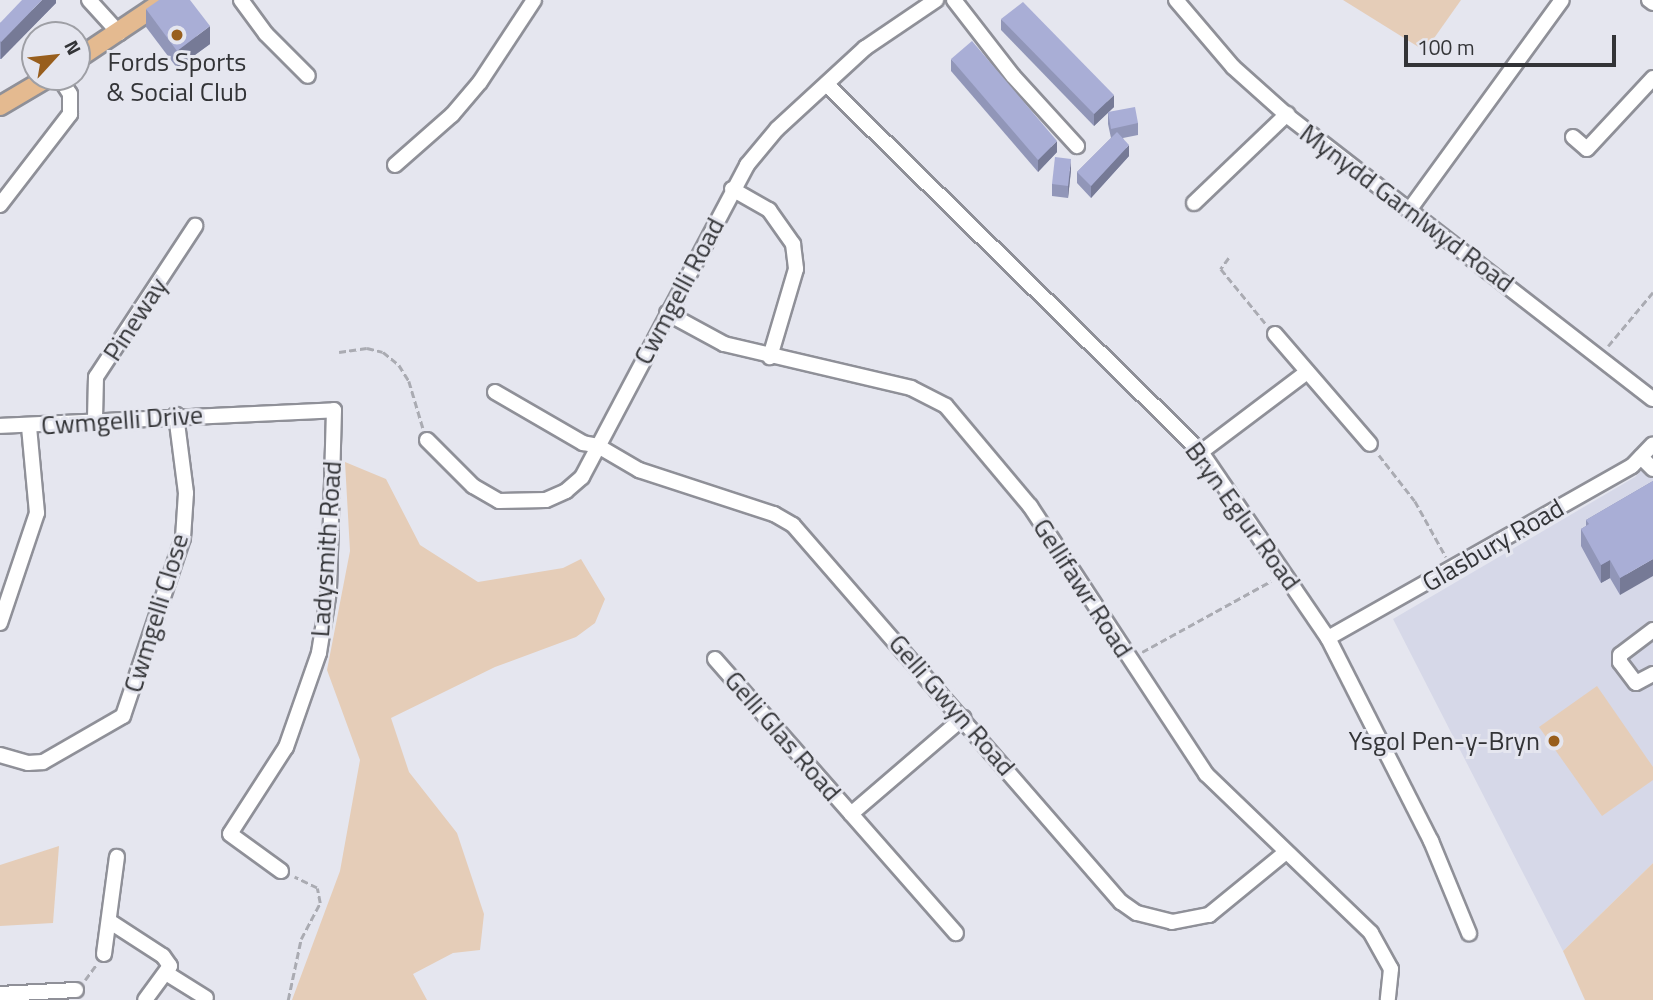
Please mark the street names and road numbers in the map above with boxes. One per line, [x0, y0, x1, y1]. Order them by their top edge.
street label: Mynydd Garnlwyd Road [1294, 117, 1520, 299]
street label: Cwmgelli Road [627, 212, 731, 370]
street label: Pineway [97, 271, 173, 367]
street label: Cwmgelli Drive [40, 399, 204, 441]
street label: Bryn Eglur Road [1179, 436, 1307, 596]
street label: Ladysmith Road [304, 460, 348, 638]
street label: Glasbury Road [1417, 492, 1569, 598]
street label: Gellifawr Road [1027, 513, 1139, 663]
street label: Cwmgelli Close [117, 530, 195, 696]
street label: Gelli Gwyn Road [882, 628, 1022, 782]
street label: Gelli Glas Road [718, 665, 848, 807]

